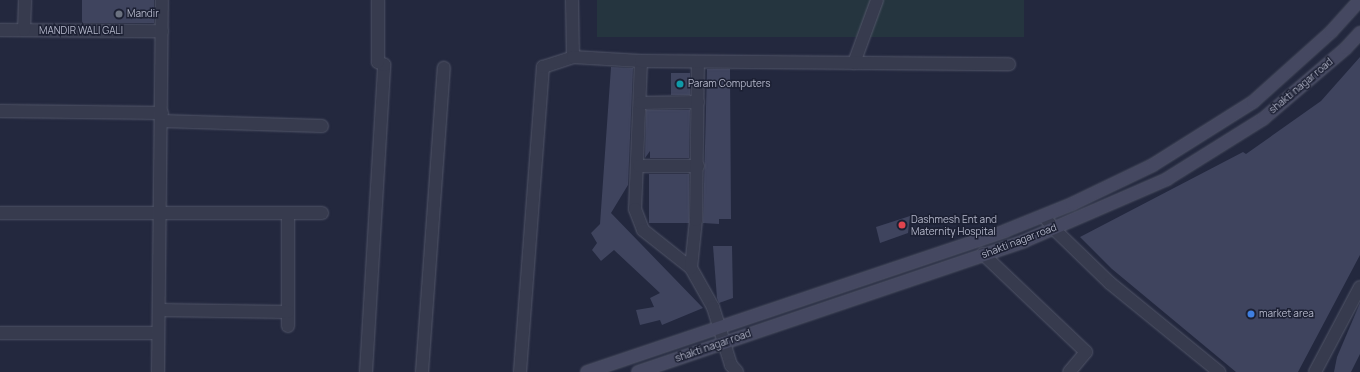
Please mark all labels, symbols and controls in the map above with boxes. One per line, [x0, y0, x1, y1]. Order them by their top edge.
place label: Mandir [127, 8, 159, 20]
marker: Mandir [114, 9, 124, 19]
street label: MANDIR WALI GALI [39, 25, 123, 37]
street label: shakti nagar road [1267, 56, 1335, 116]
place label: Param Computers [688, 78, 771, 90]
marker: Param Computers [675, 79, 685, 89]
place label: Dashmesh Ent and Maternity Hospital [911, 213, 997, 236]
marker: Dashmesh Ent and Maternity Hospital [896, 219, 908, 231]
street label: shakti nagar road [980, 221, 1058, 261]
place label: market area [1259, 308, 1314, 320]
marker: market area [1246, 309, 1256, 319]
street label: shakti nagar road [673, 327, 753, 365]

